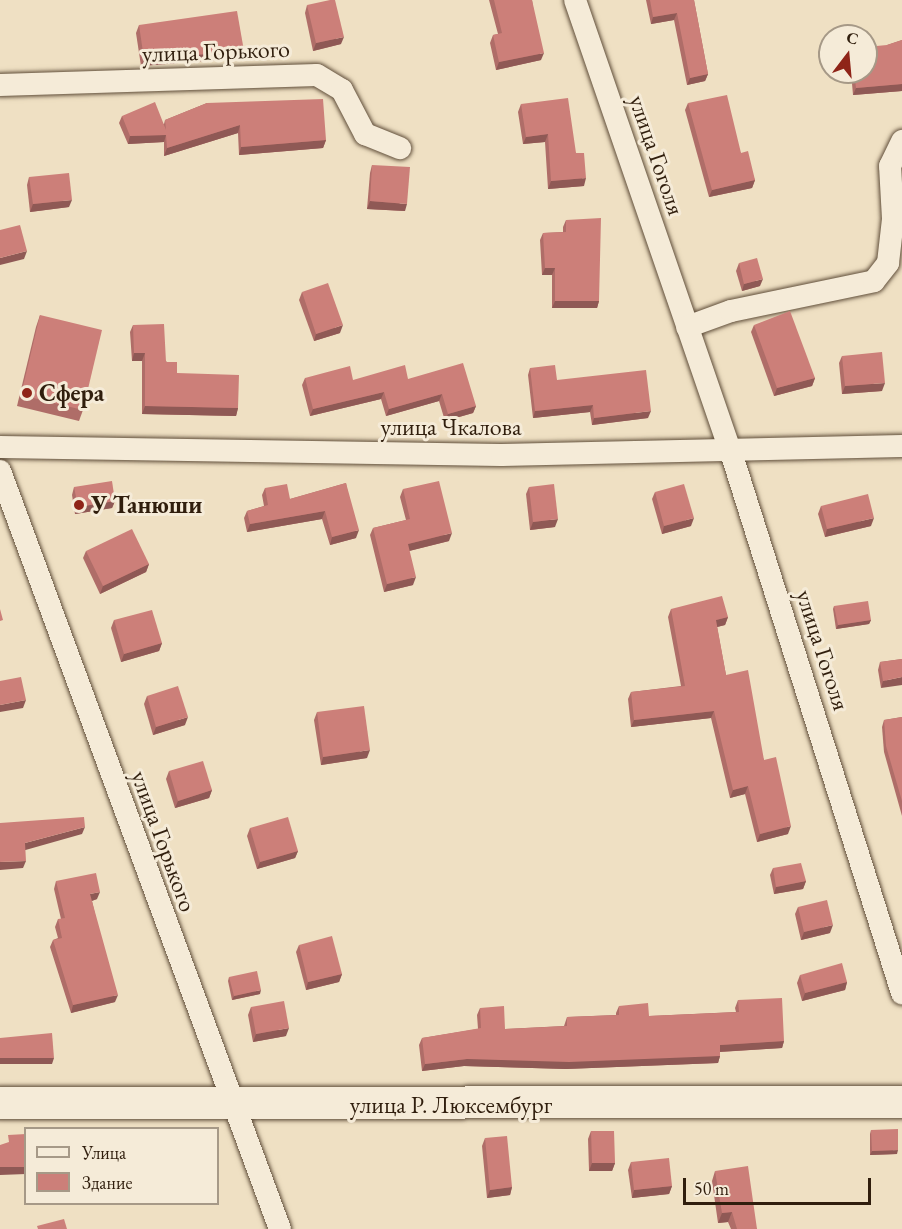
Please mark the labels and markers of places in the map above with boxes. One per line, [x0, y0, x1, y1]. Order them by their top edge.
place label: Сфера [39, 379, 104, 407]
marker: Сфера [20, 386, 34, 400]
place label: У Танюши [91, 491, 202, 519]
marker: У Танюши [72, 498, 86, 512]

